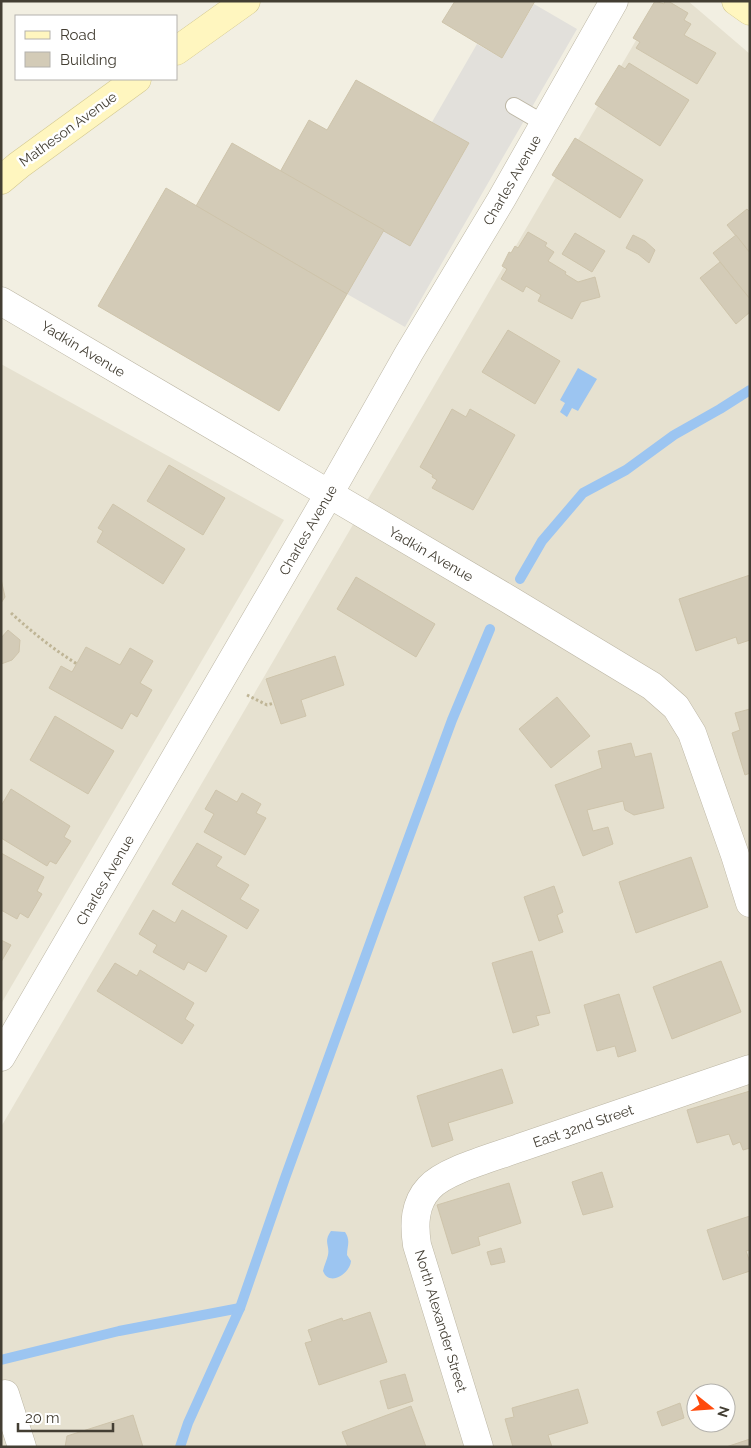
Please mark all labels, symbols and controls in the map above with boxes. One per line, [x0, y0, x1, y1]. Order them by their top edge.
legend [15, 15, 178, 80]
text: Road [60, 26, 96, 44]
text: Building [60, 51, 117, 69]
street label: Matheson Avenue [16, 88, 120, 170]
street label: Charles Avenue [480, 132, 544, 228]
street label: Yadkin Avenue [38, 318, 128, 380]
street label: Charles Avenue [276, 482, 340, 578]
street label: Yadkin Avenue [386, 523, 476, 585]
street label: Charles Avenue [73, 832, 137, 928]
street label: East 32nd Street [531, 1101, 636, 1151]
street label: North Alexander Street [412, 1248, 470, 1394]
north arrow [686, 1383, 736, 1433]
scale bar [18, 1400, 112, 1432]
text: N [714, 1404, 733, 1419]
text: 20 m [25, 1409, 60, 1427]

